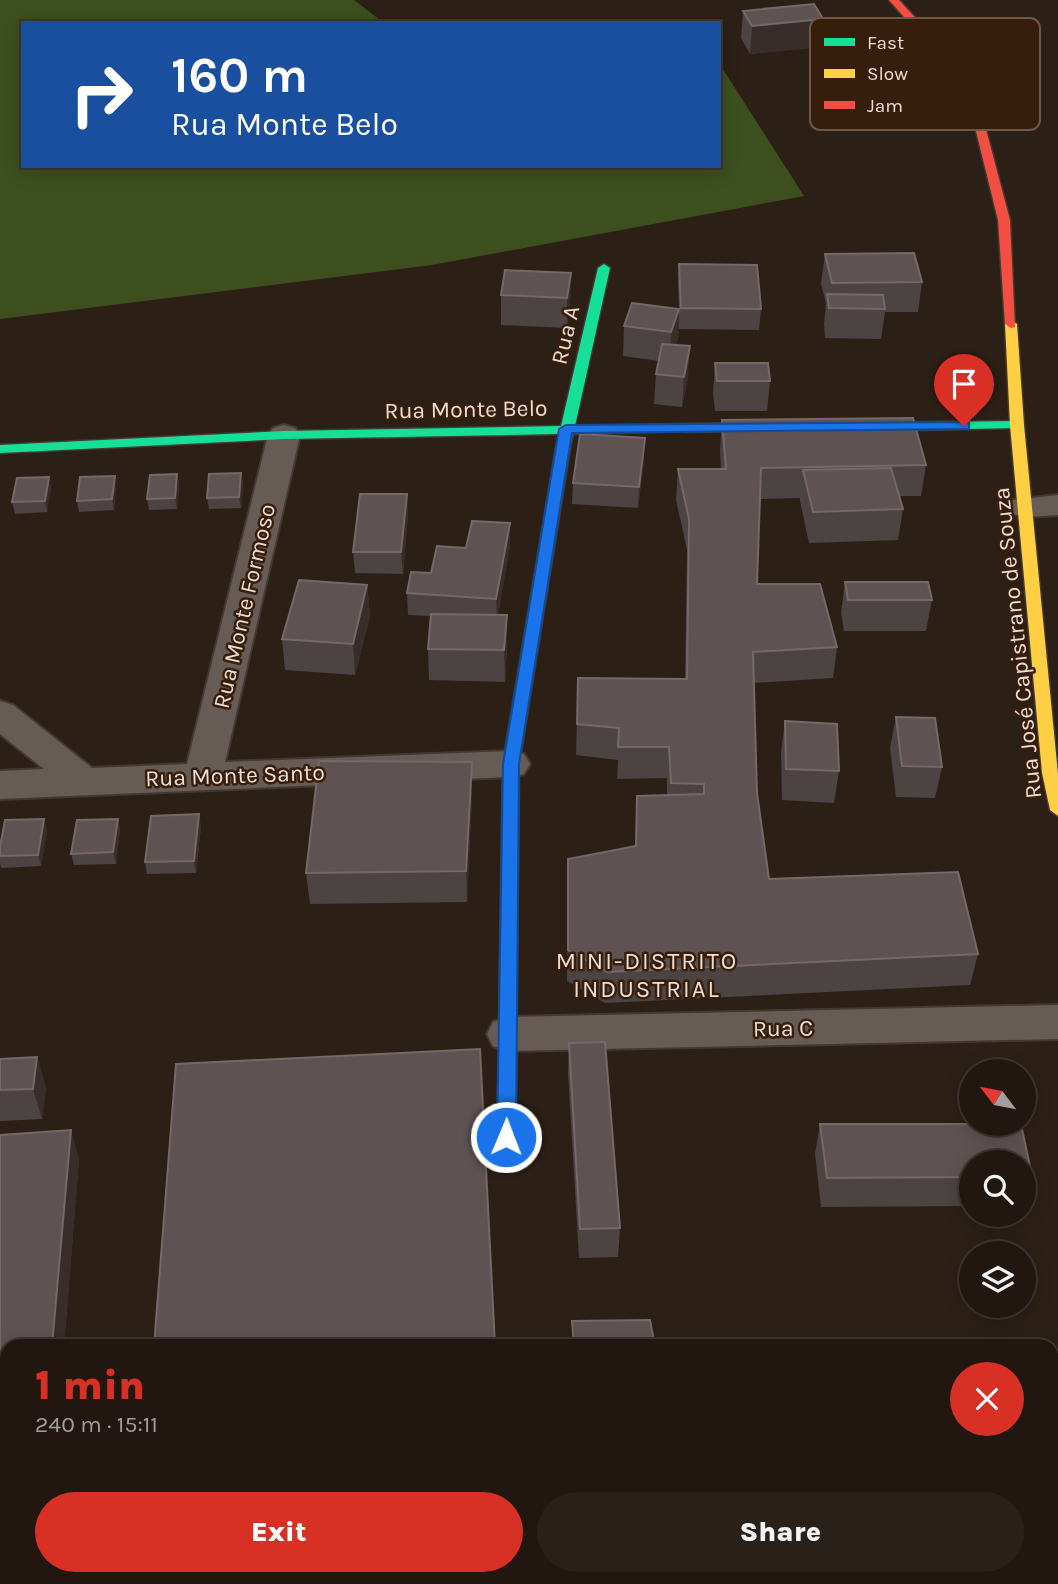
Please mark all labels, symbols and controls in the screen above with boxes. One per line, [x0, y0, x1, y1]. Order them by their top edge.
legend [810, 18, 1040, 130]
text: Fast [867, 32, 904, 54]
text: 160 m [171, 47, 308, 104]
icon: right [56, 49, 147, 140]
text: Slow [867, 63, 908, 85]
text: Jam [867, 95, 903, 117]
text: Rua Monte Belo [171, 106, 398, 143]
street label: Rua A [546, 303, 585, 367]
pin [934, 354, 994, 426]
icon: arrive [945, 365, 983, 403]
street label: Rua Monte Belo [384, 395, 548, 424]
street label: Rua José Capistrano de Souza [988, 486, 1047, 800]
street label: Rua Monte Formoso [208, 501, 281, 711]
street label: Rua Monte Santo [145, 759, 325, 792]
district label: MINI-DISTRITO INDUSTRIAL [556, 947, 738, 1003]
street label: Rua C [753, 1014, 813, 1043]
north arrow [959, 1059, 1036, 1136]
map controls [959, 1059, 1036, 1318]
position arrow [469, 1100, 543, 1174]
button: search [959, 1150, 1036, 1227]
button: layers [959, 1241, 1036, 1318]
text: 1 min [35, 1360, 145, 1410]
button: close [950, 1362, 1024, 1436]
text: 240 m · 15:11 [35, 1411, 158, 1438]
button: Exit [35, 1492, 523, 1572]
button: Share [537, 1492, 1024, 1572]

